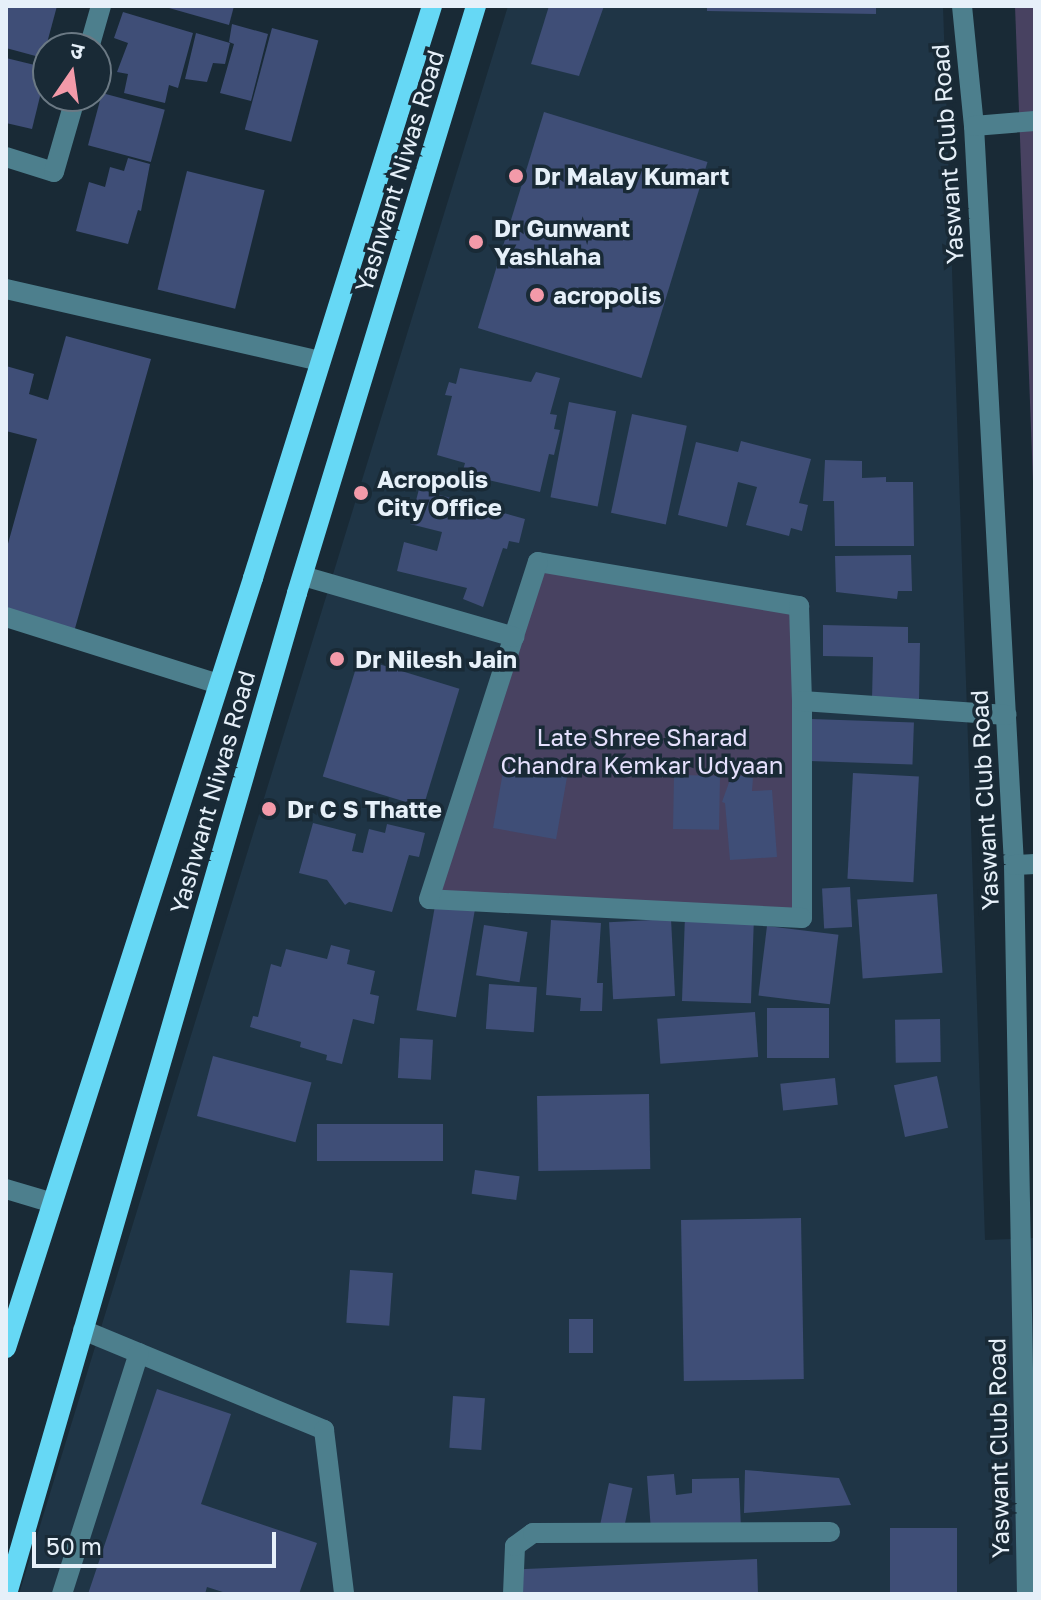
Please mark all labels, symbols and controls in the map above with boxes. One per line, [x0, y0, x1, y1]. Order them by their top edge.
north arrow [32, 32, 112, 112]
text: उ [68, 35, 86, 65]
street label: Yaswant Club Road [925, 43, 969, 265]
street label: Yashwant Niwas Road [348, 46, 450, 296]
place label: Dr Malay Kumart [534, 162, 729, 190]
marker: Dr Malay Kumart [505, 165, 527, 187]
place label: Dr Gunwant Yashlaha [494, 214, 630, 270]
marker: Dr Gunwant Yashlaha [465, 231, 487, 253]
place label: acropolis [553, 281, 661, 309]
marker: acropolis [528, 286, 546, 304]
place label: Acropolis City Office [377, 465, 502, 521]
marker: Acropolis City Office [352, 484, 370, 502]
place label: Dr Nilesh Jain [355, 645, 517, 673]
marker: Dr Nilesh Jain [326, 648, 348, 670]
street label: Yashwant Niwas Road [163, 667, 261, 917]
street label: Yaswant Club Road [964, 689, 1004, 911]
park label: Late Shree Sharad Chandra Kemkar Udyaan [500, 723, 784, 779]
place label: Dr C S Thatte [287, 795, 442, 823]
marker: Dr C S Thatte [258, 798, 280, 820]
street label: Yaswant Club Road [982, 1338, 1014, 1558]
scale bar [36, 1516, 280, 1566]
text: 50 m [46, 1531, 102, 1560]

